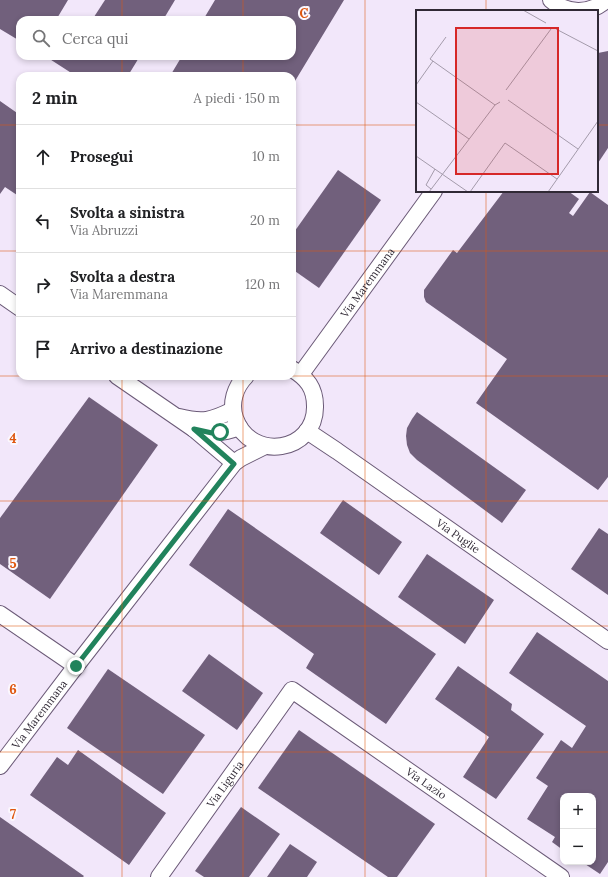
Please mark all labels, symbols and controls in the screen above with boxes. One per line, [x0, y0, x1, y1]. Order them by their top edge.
text: C [300, 5, 309, 22]
inset map [416, 10, 598, 192]
search box [16, 16, 296, 60]
icon: search [30, 27, 52, 49]
text: Cerca qui [62, 29, 128, 48]
text: 2 min [32, 87, 78, 109]
text: A piedi · 150 m [194, 90, 280, 107]
icon: ahead [32, 146, 54, 168]
text: Prosegui [70, 147, 133, 166]
text: 10 m [252, 148, 280, 165]
text: Svolta a sinistra [70, 203, 185, 222]
icon: left [32, 210, 54, 232]
text: 20 m [250, 212, 280, 229]
text: Via Abruzzi [70, 222, 138, 239]
street label: Via Maremmana [337, 245, 398, 321]
text: Svolta a destra [70, 267, 175, 286]
icon: right [32, 274, 54, 296]
text: 120 m [245, 276, 280, 293]
text: Via Maremmana [70, 286, 168, 303]
icon: arrive [32, 338, 54, 360]
text: Arrivo a destinazione [70, 339, 223, 358]
route start [211, 423, 229, 441]
text: 4 [9, 430, 17, 447]
street label: Via Puglie [433, 515, 483, 556]
text: 5 [9, 555, 17, 572]
route end [67, 657, 85, 675]
street label: Via Maremmana [8, 677, 70, 752]
text: 6 [9, 681, 17, 698]
street label: Via Liguria [203, 758, 247, 811]
street label: Via Lazio [402, 764, 449, 802]
map controls [560, 793, 596, 865]
button: + [560, 793, 596, 829]
text: 7 [10, 806, 16, 823]
button: − [560, 829, 596, 865]

